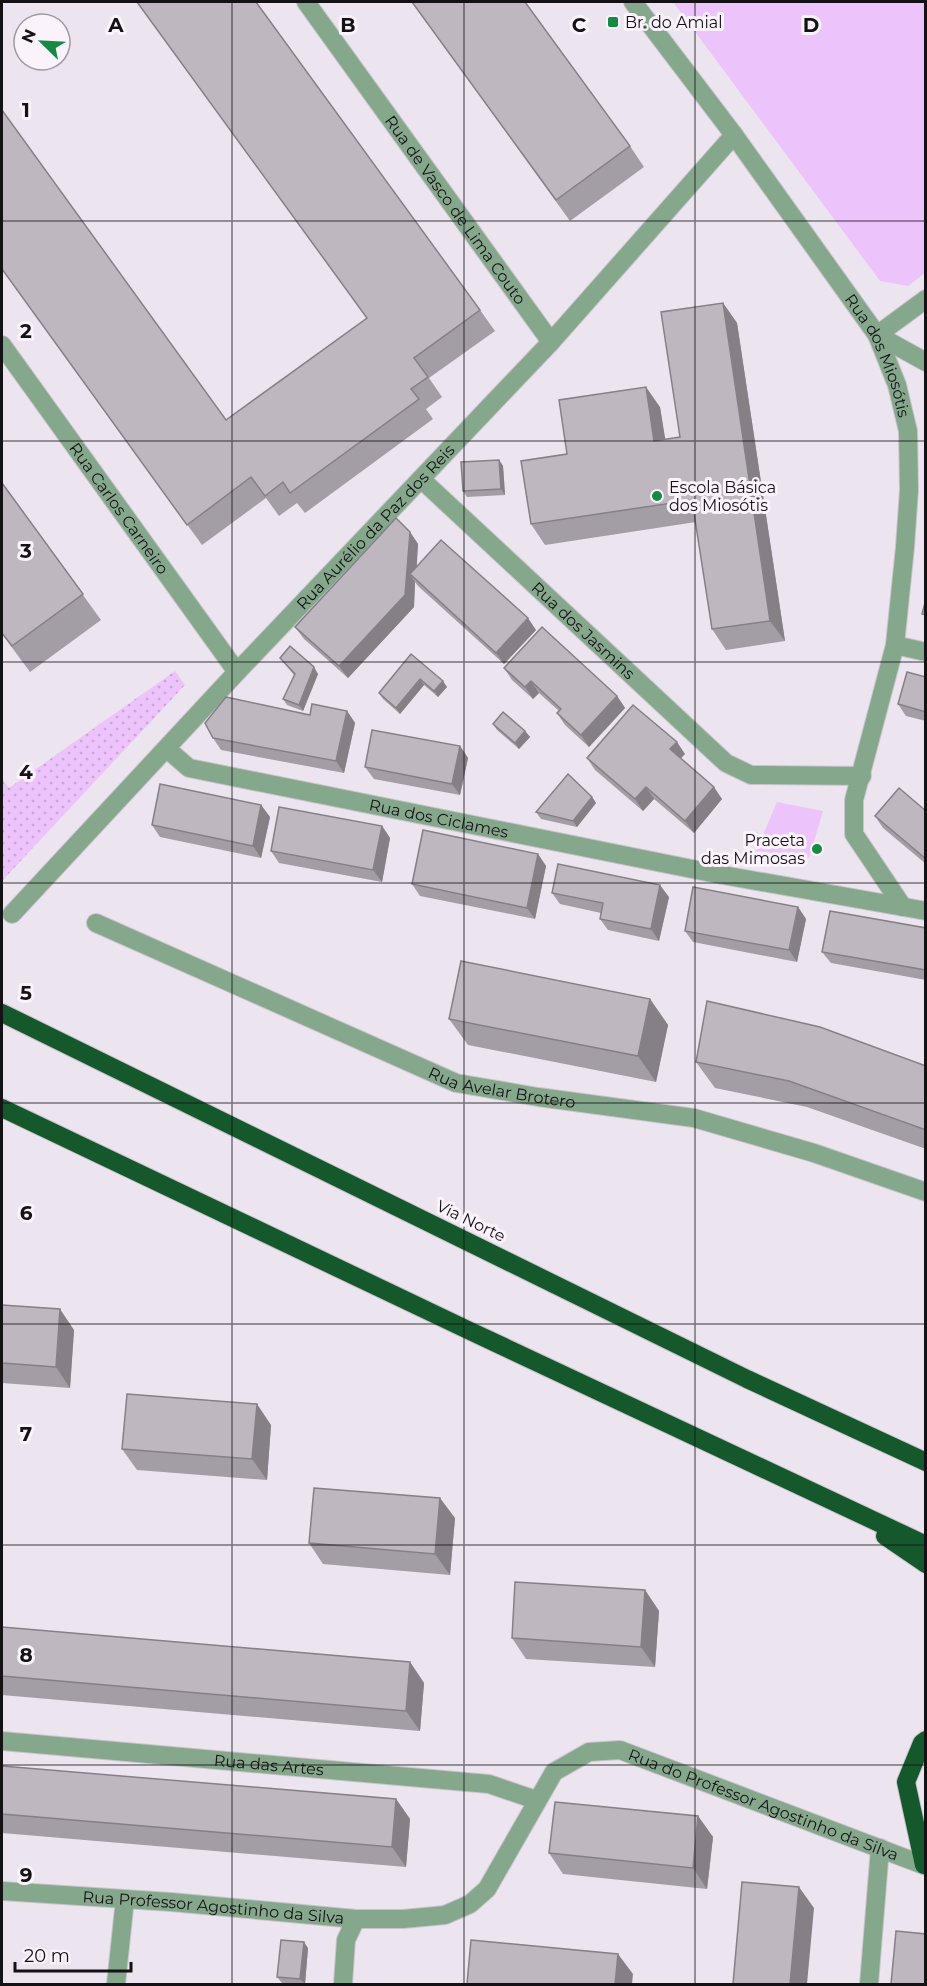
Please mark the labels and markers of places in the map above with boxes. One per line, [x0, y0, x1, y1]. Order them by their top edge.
place label: Br. do Amial [625, 13, 722, 32]
marker: Br. do Amial [606, 15, 620, 29]
place label: Escola Básica dos Miosótis [669, 478, 776, 515]
marker: Escola Básica dos Miosótis [650, 489, 664, 503]
place label: Praceta das Mimosas [701, 831, 805, 868]
marker: Praceta das Mimosas [810, 842, 824, 856]

